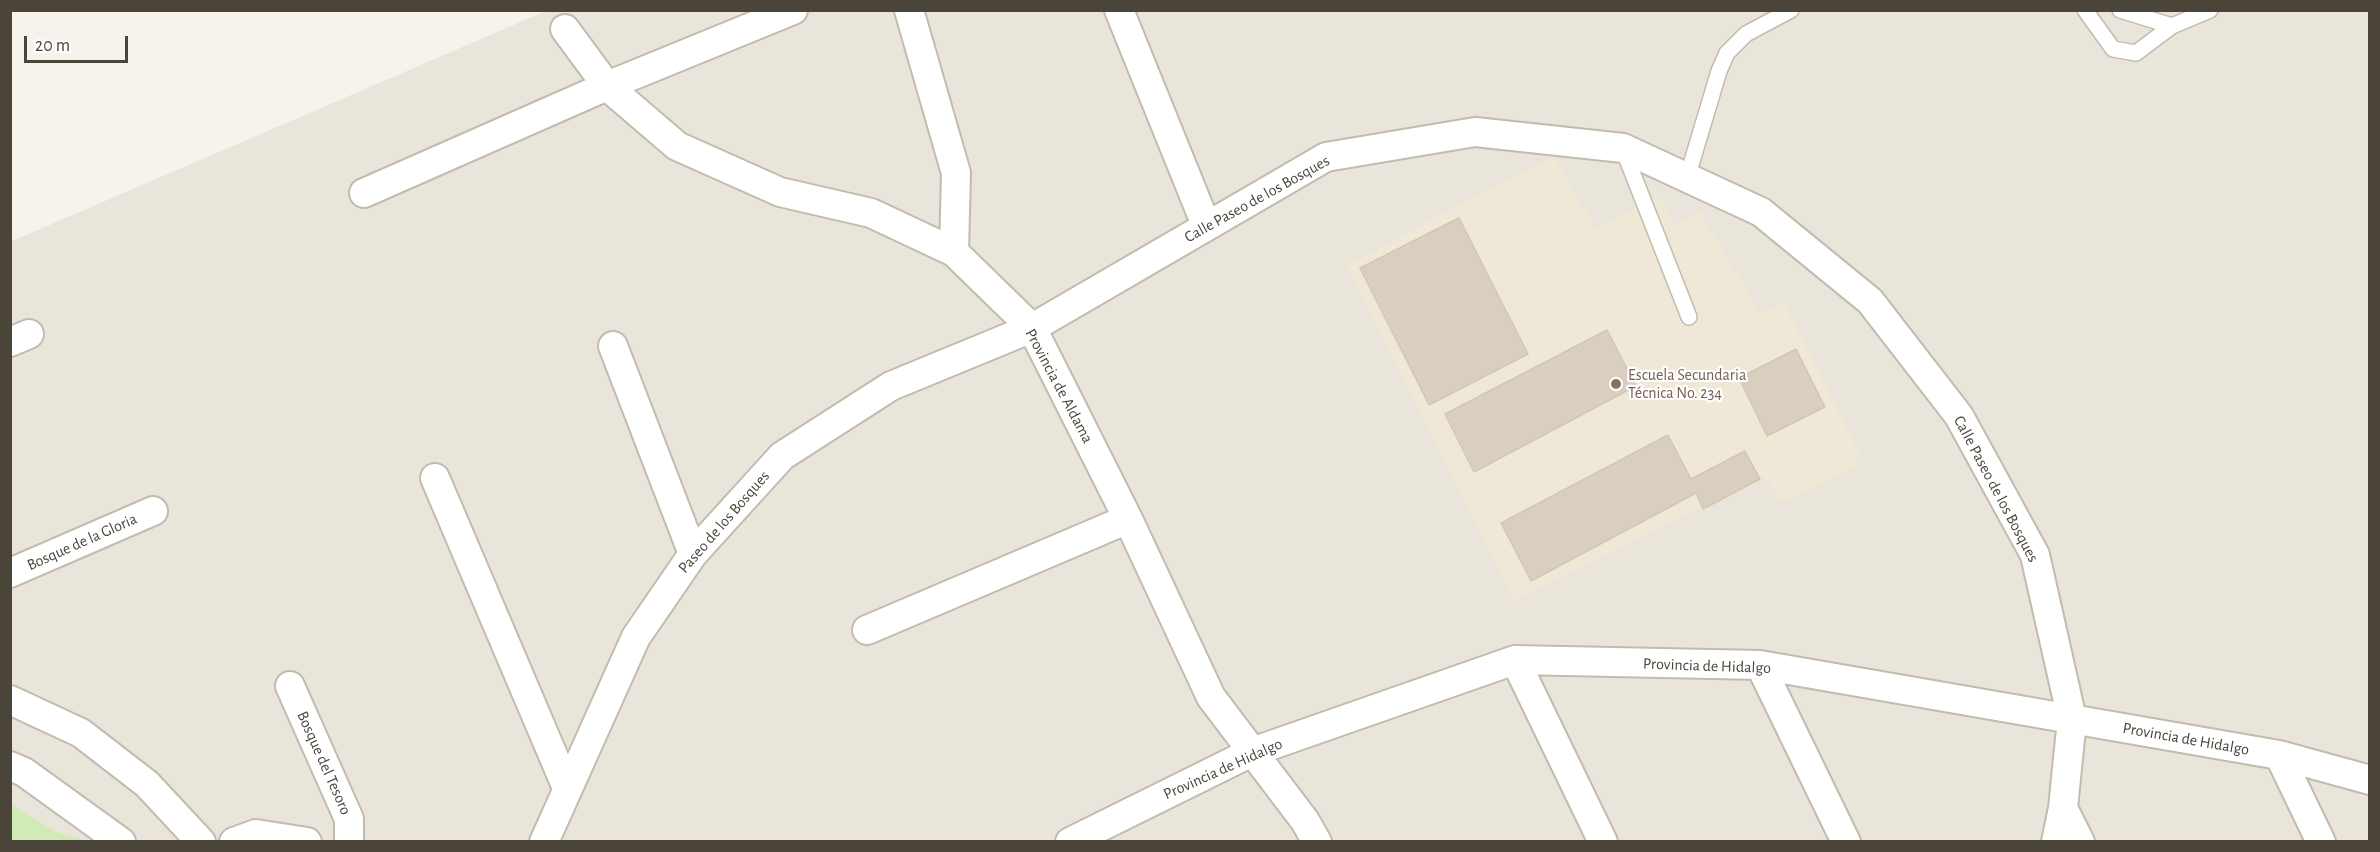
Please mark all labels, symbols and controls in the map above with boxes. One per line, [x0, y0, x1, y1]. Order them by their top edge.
scale bar [27, 24, 130, 62]
text: 20 m [35, 37, 70, 55]
street label: Calle Paseo de los Bosques [1181, 151, 1333, 247]
street label: Provincia de Aldama [1021, 325, 1097, 447]
place label: Escuela Secundaria Técnica No. 234 [1628, 365, 1746, 403]
marker: Escuela Secundaria Técnica No. 234 [1609, 377, 1623, 391]
street label: Calle Paseo de los Bosques [1949, 412, 2043, 566]
street label: Paseo de los Bosques [674, 467, 774, 577]
street label: Bosque de la Gloria [24, 509, 140, 575]
street label: Provincia de Hidalgo [1643, 654, 1771, 678]
street label: Bosque del Tesoro [293, 708, 355, 818]
street label: Provincia de Hidalgo [2121, 718, 2251, 760]
street label: Provincia de Hidalgo [1161, 734, 1285, 804]

